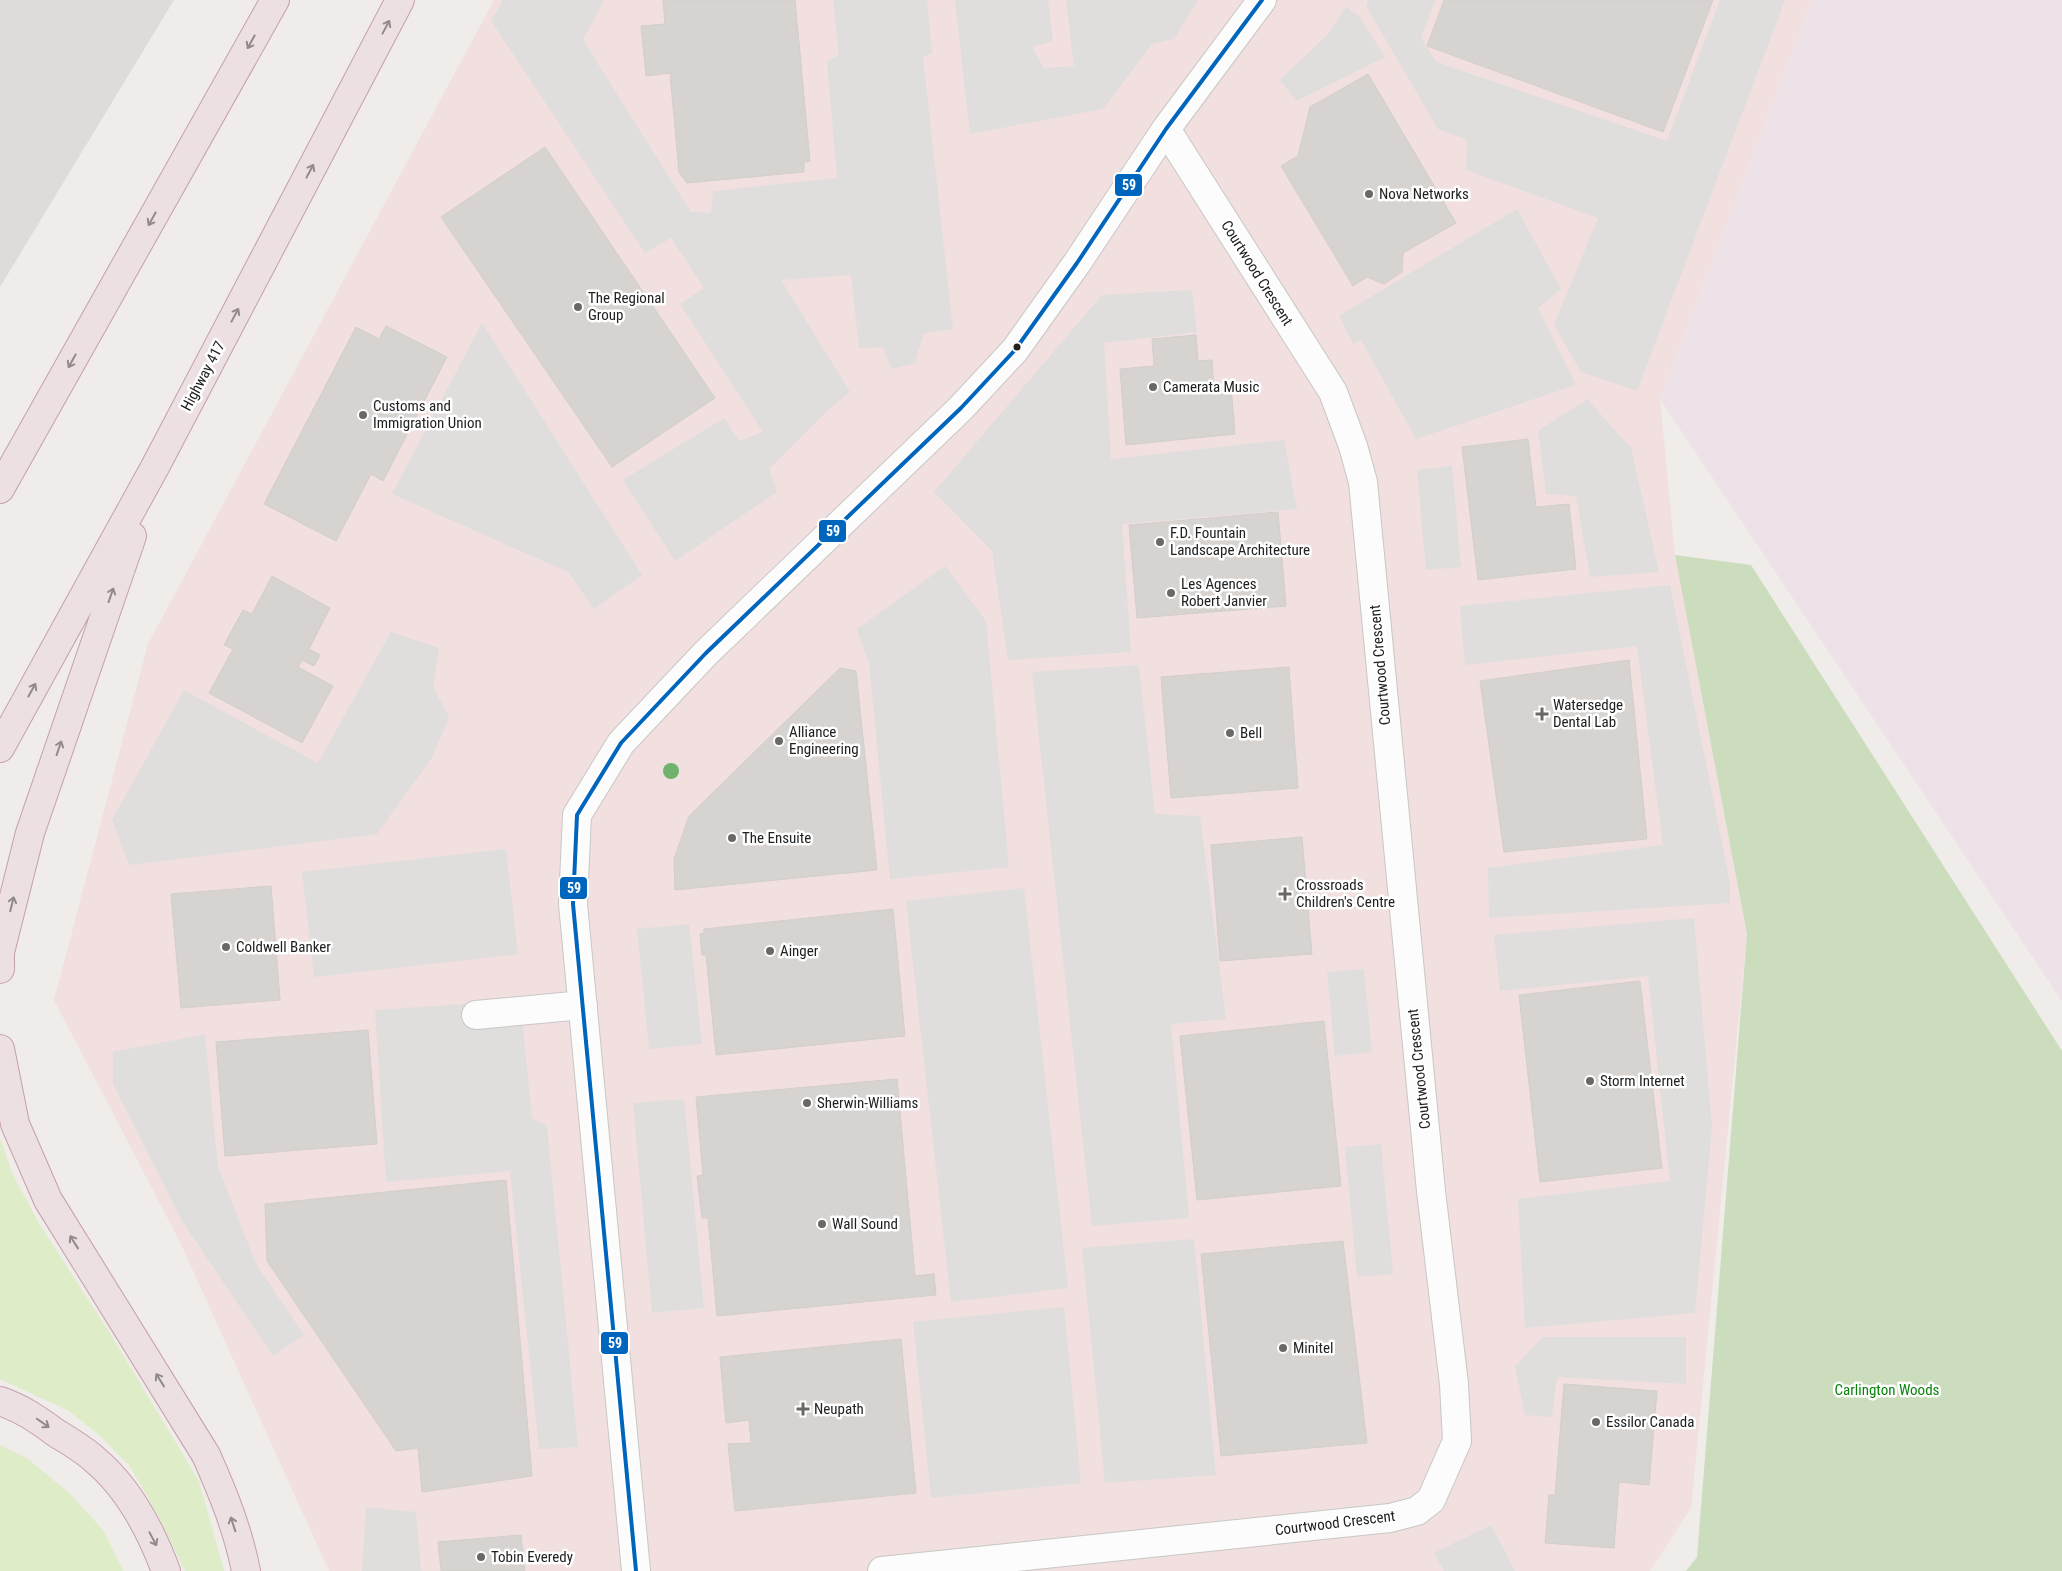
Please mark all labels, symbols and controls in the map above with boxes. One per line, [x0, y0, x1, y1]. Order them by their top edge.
one-way arrow [382, 20, 391, 35]
one-way arrow [246, 35, 256, 50]
one-way arrow [306, 164, 315, 179]
line badge: 59 [1114, 173, 1143, 197]
text: 59 [1122, 177, 1136, 193]
place label: Nova Networks [1379, 185, 1469, 203]
marker: Nova Networks [1363, 188, 1375, 200]
one-way arrow [146, 211, 156, 225]
street label: Courtwood Crescent [1217, 217, 1297, 329]
place label: The Regional Group [588, 289, 665, 324]
marker: The Regional Group [572, 301, 584, 313]
one-way arrow [231, 308, 240, 323]
street label: Highway 417 [177, 338, 229, 414]
unlabelled marker [1012, 342, 1022, 352]
one-way arrow [67, 353, 77, 368]
place label: Camerata Music [1163, 378, 1259, 396]
marker: Camerata Music [1147, 381, 1159, 393]
place label: Customs and Immigration Union [373, 397, 482, 432]
marker: Customs and Immigration Union [357, 409, 369, 421]
line badge: 59 [818, 519, 847, 543]
text: 59 [826, 523, 840, 539]
place label: F.D. Fountain Landscape Architecture [1170, 524, 1310, 559]
marker: F.D. Fountain Landscape Architecture [1154, 536, 1166, 548]
place label: Les Agences Robert Janvier [1181, 575, 1267, 610]
one-way arrow [107, 587, 117, 603]
marker: Les Agences Robert Janvier [1165, 587, 1177, 599]
street label: Courtwood Crescent [1366, 604, 1394, 726]
one-way arrow [27, 682, 37, 697]
place label: Watersedge Dental Lab [1553, 696, 1623, 731]
marker: Watersedge Dental Lab [1535, 707, 1549, 721]
place label: Alliance Engineering [789, 723, 859, 758]
place label: Bell [1240, 724, 1262, 742]
marker: Bell [1224, 727, 1236, 739]
marker: Alliance Engineering [773, 735, 785, 747]
one-way arrow [55, 741, 64, 757]
place label: The Ensuite [742, 829, 811, 847]
marker: The Ensuite [726, 832, 738, 844]
line badge: 59 [559, 876, 588, 900]
place label: Crossroads Children's Centre [1296, 876, 1395, 911]
text: 59 [567, 880, 581, 896]
marker: Crossroads Children's Centre [1278, 887, 1292, 901]
one-way arrow [8, 896, 17, 912]
place label: Coldwell Banker [236, 938, 331, 956]
marker: Coldwell Banker [220, 941, 232, 953]
place label: Ainger [780, 942, 819, 960]
marker: Ainger [764, 945, 776, 957]
street label: Courtwood Crescent [1404, 1008, 1434, 1130]
place label: Storm Internet [1600, 1072, 1685, 1090]
marker: Storm Internet [1584, 1075, 1596, 1087]
place label: Sherwin-Williams [817, 1094, 919, 1112]
marker: Sherwin-Williams [801, 1097, 813, 1109]
place label: Wall Sound [832, 1215, 898, 1233]
marker: Wall Sound [816, 1218, 828, 1230]
one-way arrow [68, 1235, 79, 1249]
line badge: 59 [600, 1331, 629, 1355]
text: 59 [608, 1335, 622, 1351]
place label: Minitel [1293, 1339, 1333, 1357]
marker: Minitel [1277, 1342, 1289, 1354]
one-way arrow [154, 1373, 165, 1387]
park label: Carlington Woods [1835, 1381, 1940, 1399]
place label: Neupath [814, 1400, 864, 1418]
marker: Neupath [796, 1402, 810, 1416]
place label: Essilor Canada [1606, 1413, 1694, 1431]
marker: Essilor Canada [1590, 1416, 1602, 1428]
one-way arrow [36, 1418, 50, 1428]
street label: Courtwood Crescent [1274, 1507, 1396, 1539]
one-way arrow [228, 1516, 238, 1532]
one-way arrow [148, 1532, 158, 1546]
place label: Tobin Everedy [491, 1548, 573, 1566]
marker: Tobin Everedy [475, 1551, 487, 1563]

